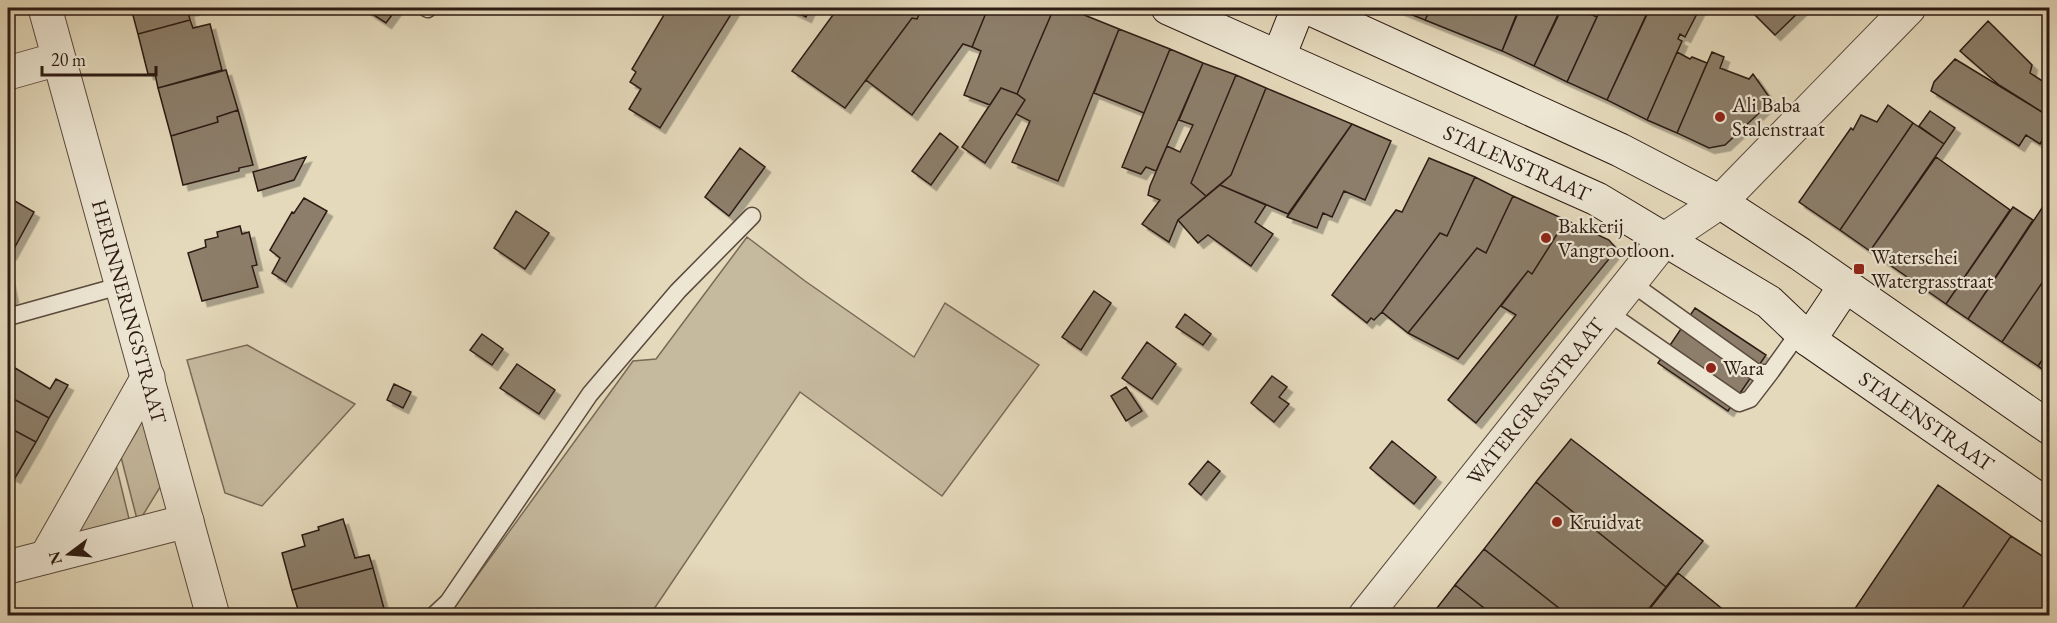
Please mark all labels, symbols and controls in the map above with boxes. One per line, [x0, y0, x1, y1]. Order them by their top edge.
scale bar [42, 39, 156, 77]
text: 20 m [51, 48, 86, 71]
place label: Ali Baba Stalenstraat [1731, 91, 1825, 142]
marker: Ali Baba Stalenstraat [1713, 110, 1727, 124]
street label: STALENSTRAAT [1439, 118, 1596, 208]
street label: HERINNERINGSTRAAT [86, 197, 173, 427]
place label: Bakkerij Vangrootloon. [1558, 212, 1675, 263]
marker: Bakkerij Vangrootloon. [1539, 231, 1553, 245]
place label: Waterschei Watergrasstraat [1871, 243, 1994, 294]
marker: Waterschei Watergrasstraat [1852, 262, 1866, 276]
street label: WATERGRASSTRAAT [1460, 311, 1611, 490]
place label: Wara [1723, 354, 1765, 381]
marker: Wara [1704, 361, 1718, 375]
street label: STALENSTRAAT [1854, 365, 2000, 478]
place label: Kruidvat [1569, 508, 1641, 535]
marker: Kruidvat [1550, 515, 1564, 529]
north arrow [39, 524, 99, 584]
text: N [43, 549, 67, 567]

